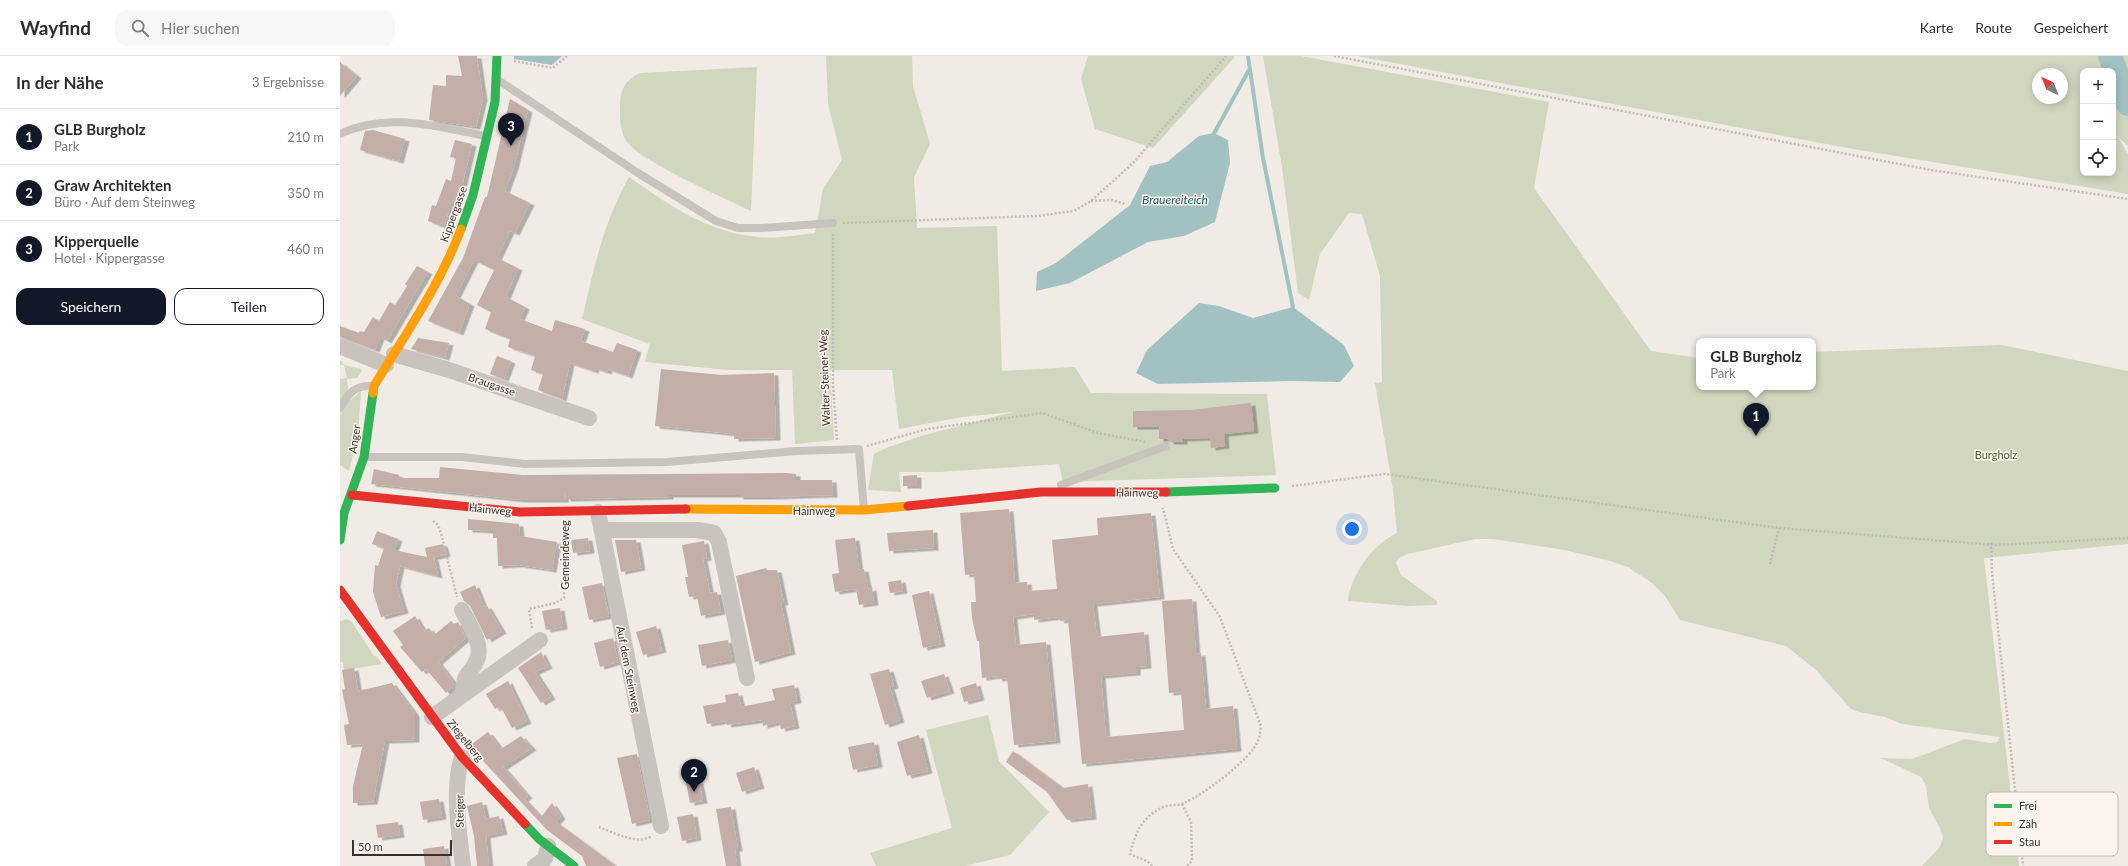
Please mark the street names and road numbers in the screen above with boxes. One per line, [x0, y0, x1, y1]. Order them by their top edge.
street label: Kippergasse [437, 184, 469, 244]
street label: Walter-Steiner-Weg [816, 329, 832, 426]
street label: Braugasse [467, 370, 517, 398]
street label: Anger [345, 424, 363, 454]
street label: Hainweg [1116, 485, 1159, 499]
street label: Hainweg [468, 500, 512, 518]
street label: Hainweg [793, 504, 836, 517]
street label: Gemeindeweg [558, 520, 571, 590]
street label: Auf dem Steinweg [614, 625, 644, 714]
street label: Ziegelberg [445, 716, 487, 764]
street label: Steiger [452, 794, 466, 828]

